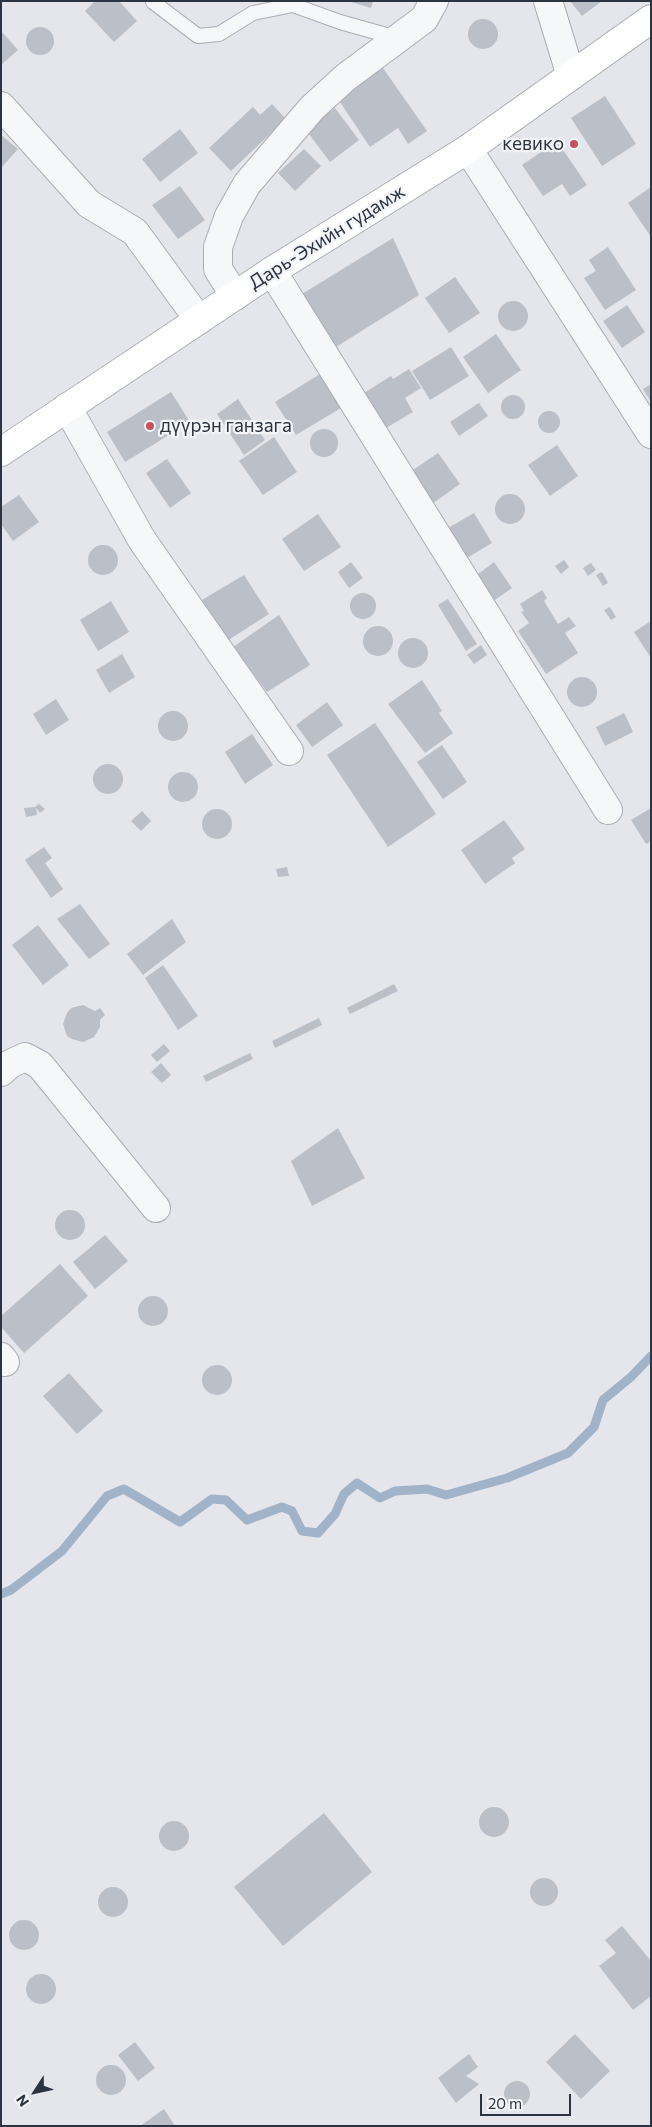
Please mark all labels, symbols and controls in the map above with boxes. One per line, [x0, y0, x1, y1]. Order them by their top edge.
place label: кевико [502, 133, 564, 155]
marker: кевико [568, 138, 580, 150]
street label: Дарь-Эхийн гудамж [245, 180, 409, 294]
place label: дүүрэн ганзага [160, 415, 292, 437]
marker: дүүрэн ганзага [144, 420, 156, 432]
north arrow [10, 2067, 60, 2117]
scale bar [482, 2084, 573, 2116]
text: N [12, 2092, 32, 2110]
text: 20 m [488, 2094, 522, 2112]

